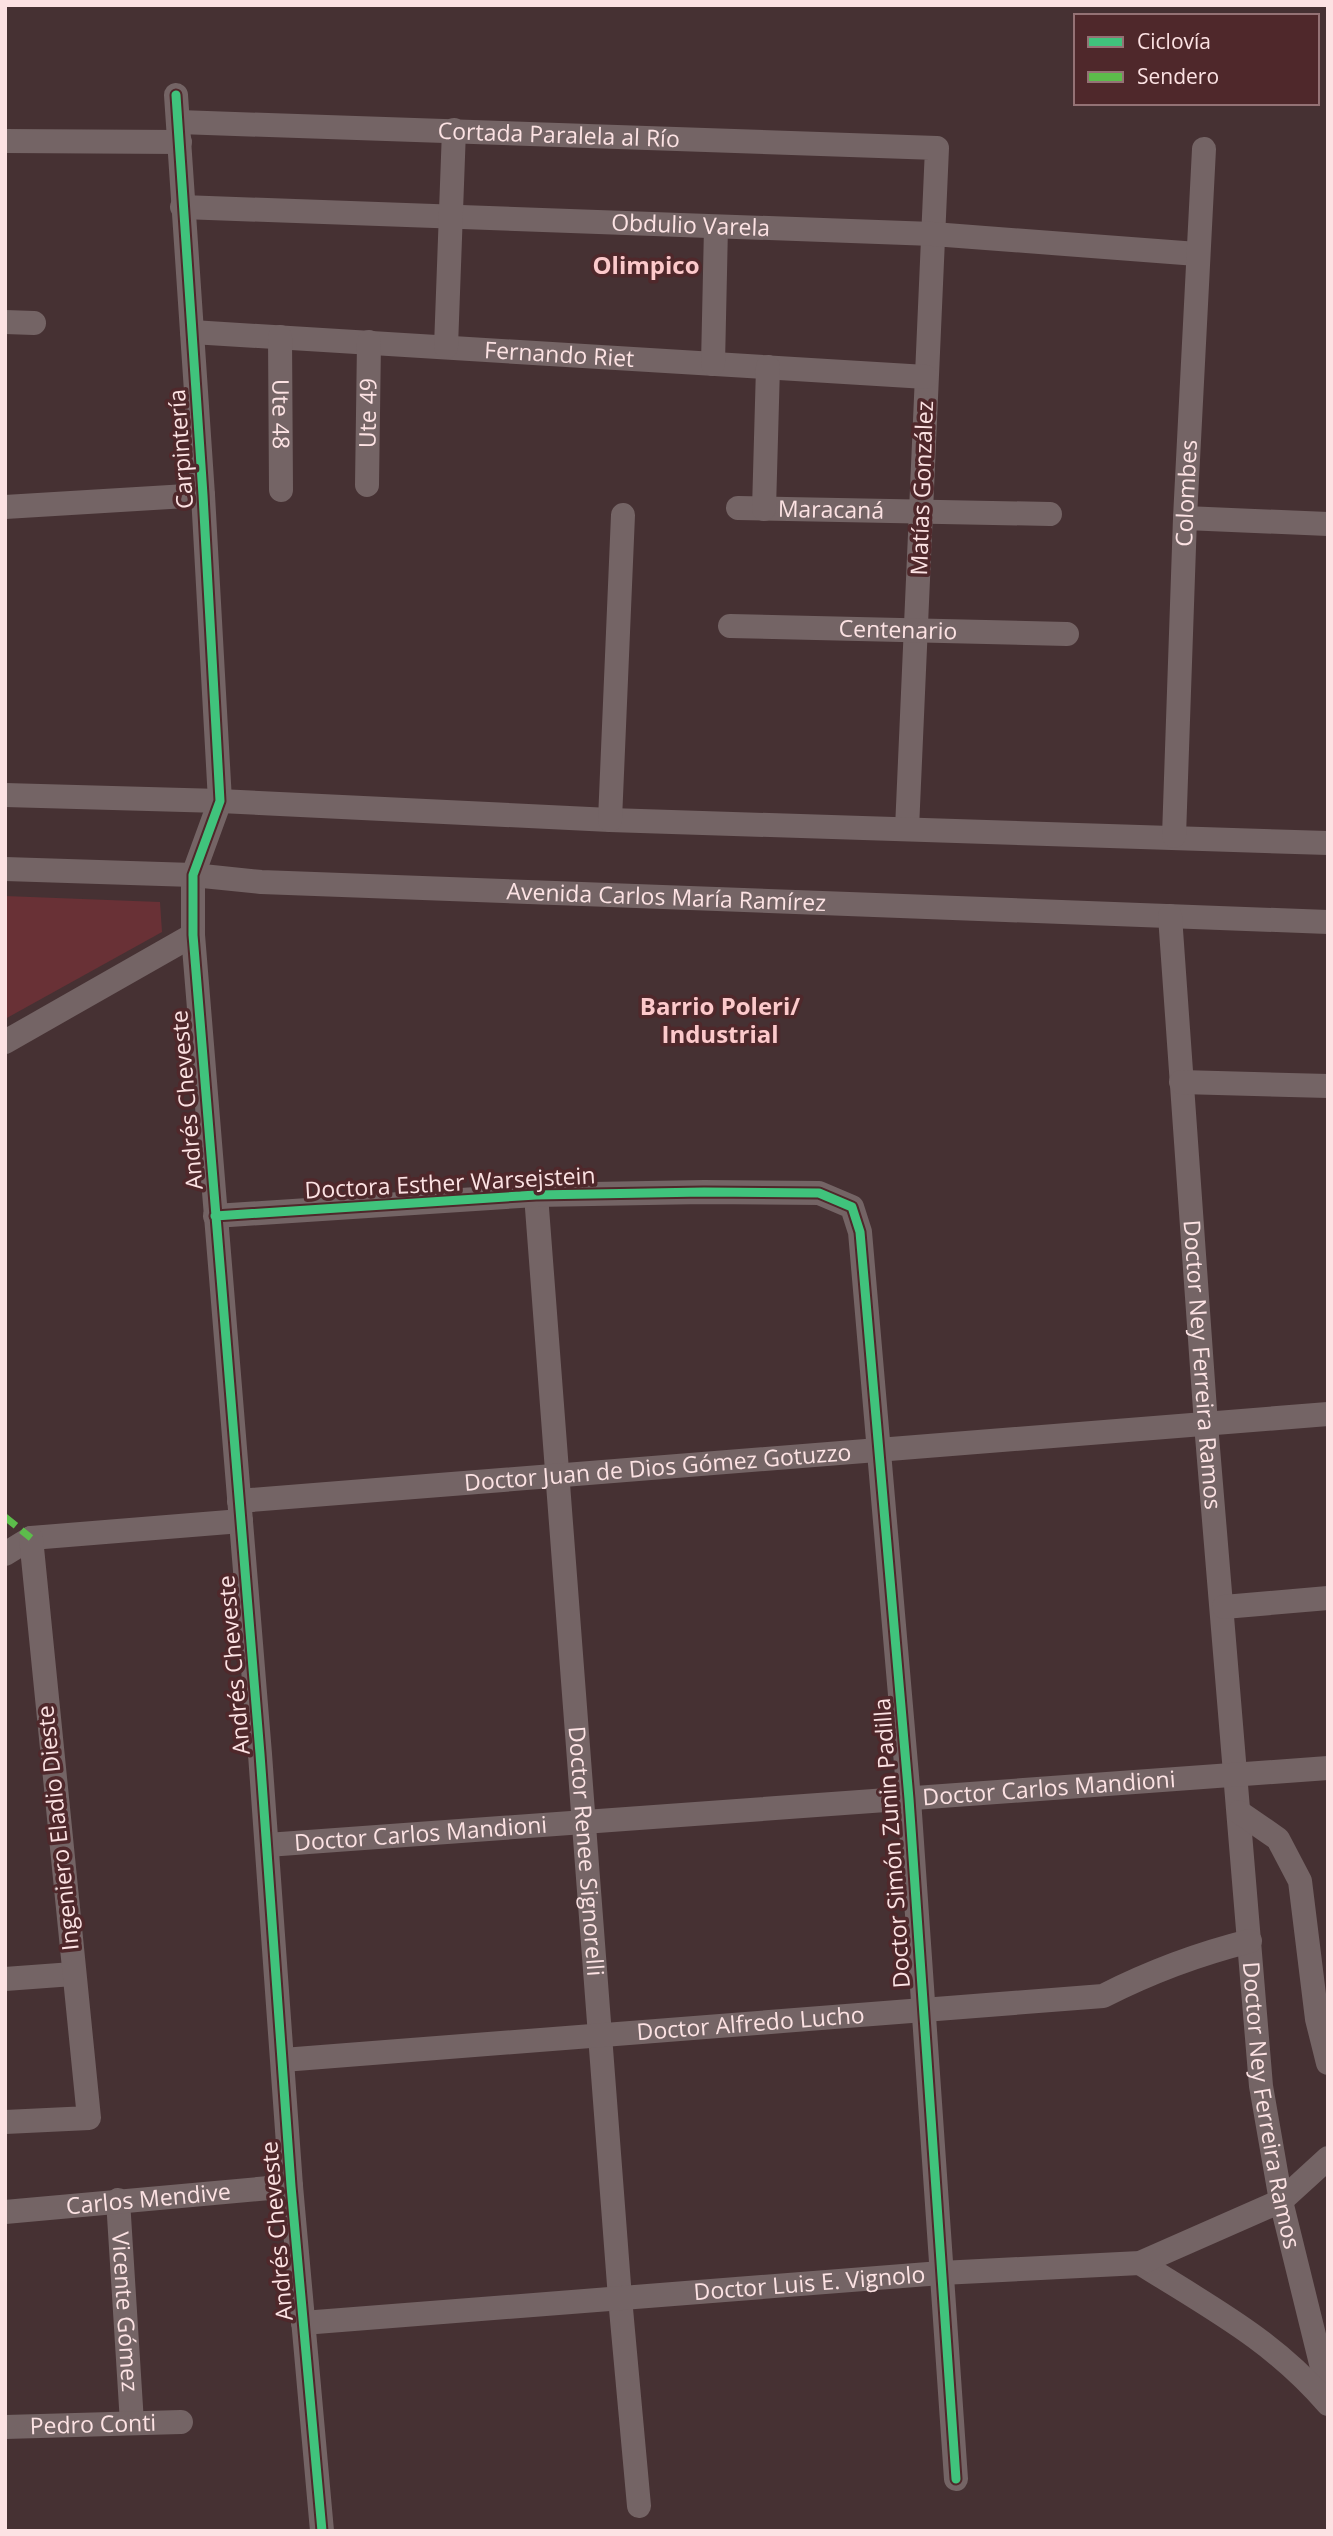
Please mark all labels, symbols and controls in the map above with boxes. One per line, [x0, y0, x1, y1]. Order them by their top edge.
legend [1074, 14, 1319, 105]
text: Ciclovía [1137, 27, 1211, 55]
text: Sendero [1137, 62, 1219, 90]
street label: Cortada Paralela al Río [437, 114, 680, 154]
street label: Obdulio Varela [611, 205, 771, 243]
district label: Olimpico [592, 248, 700, 281]
street label: Fernando Riet [483, 333, 635, 374]
street label: Ute 49 [351, 378, 383, 448]
street label: Ute 48 [265, 379, 298, 449]
street label: Carpintería [160, 388, 200, 510]
street label: Matías González [902, 400, 940, 576]
street label: Colombes [1167, 439, 1204, 547]
street label: Maracaná [778, 492, 884, 526]
street label: Centenario [838, 612, 958, 646]
street label: Avenida Carlos María Ramírez [506, 874, 827, 918]
district label: Barrio Poleri/ Industrial [640, 989, 800, 1050]
street label: Andrés Cheveste [162, 1009, 210, 1191]
street label: Doctora Esther Warsejstein [304, 1158, 596, 1206]
street label: Doctor Ney Ferreira Ramos [1177, 1219, 1230, 1511]
street label: Doctor Juan de Dios Gómez Gotuzzo [463, 1435, 852, 1498]
street label: Andrés Cheveste [209, 1574, 257, 1756]
street label: Doctor Simón Zunin Padilla [865, 1697, 917, 1989]
street label: Ingeniero Eladio Dieste [28, 1704, 86, 1952]
street label: Doctor Renee Signorelli [561, 1725, 612, 1977]
street label: Doctor Carlos Mandioni [921, 1762, 1176, 1812]
street label: Doctor Carlos Mandioni [293, 1808, 548, 1858]
street label: Doctor Ney Ferreira Ramos [1236, 1960, 1309, 2252]
street label: Doctor Alfredo Lucho [635, 1998, 866, 2047]
street label: Andrés Cheveste [252, 2140, 300, 2322]
street label: Carlos Mendive [65, 2175, 232, 2221]
street label: Vicente Gómez [105, 2231, 147, 2393]
street label: Doctor Luis E. Vignolo [692, 2257, 926, 2307]
street label: Pedro Conti [29, 2406, 157, 2441]

